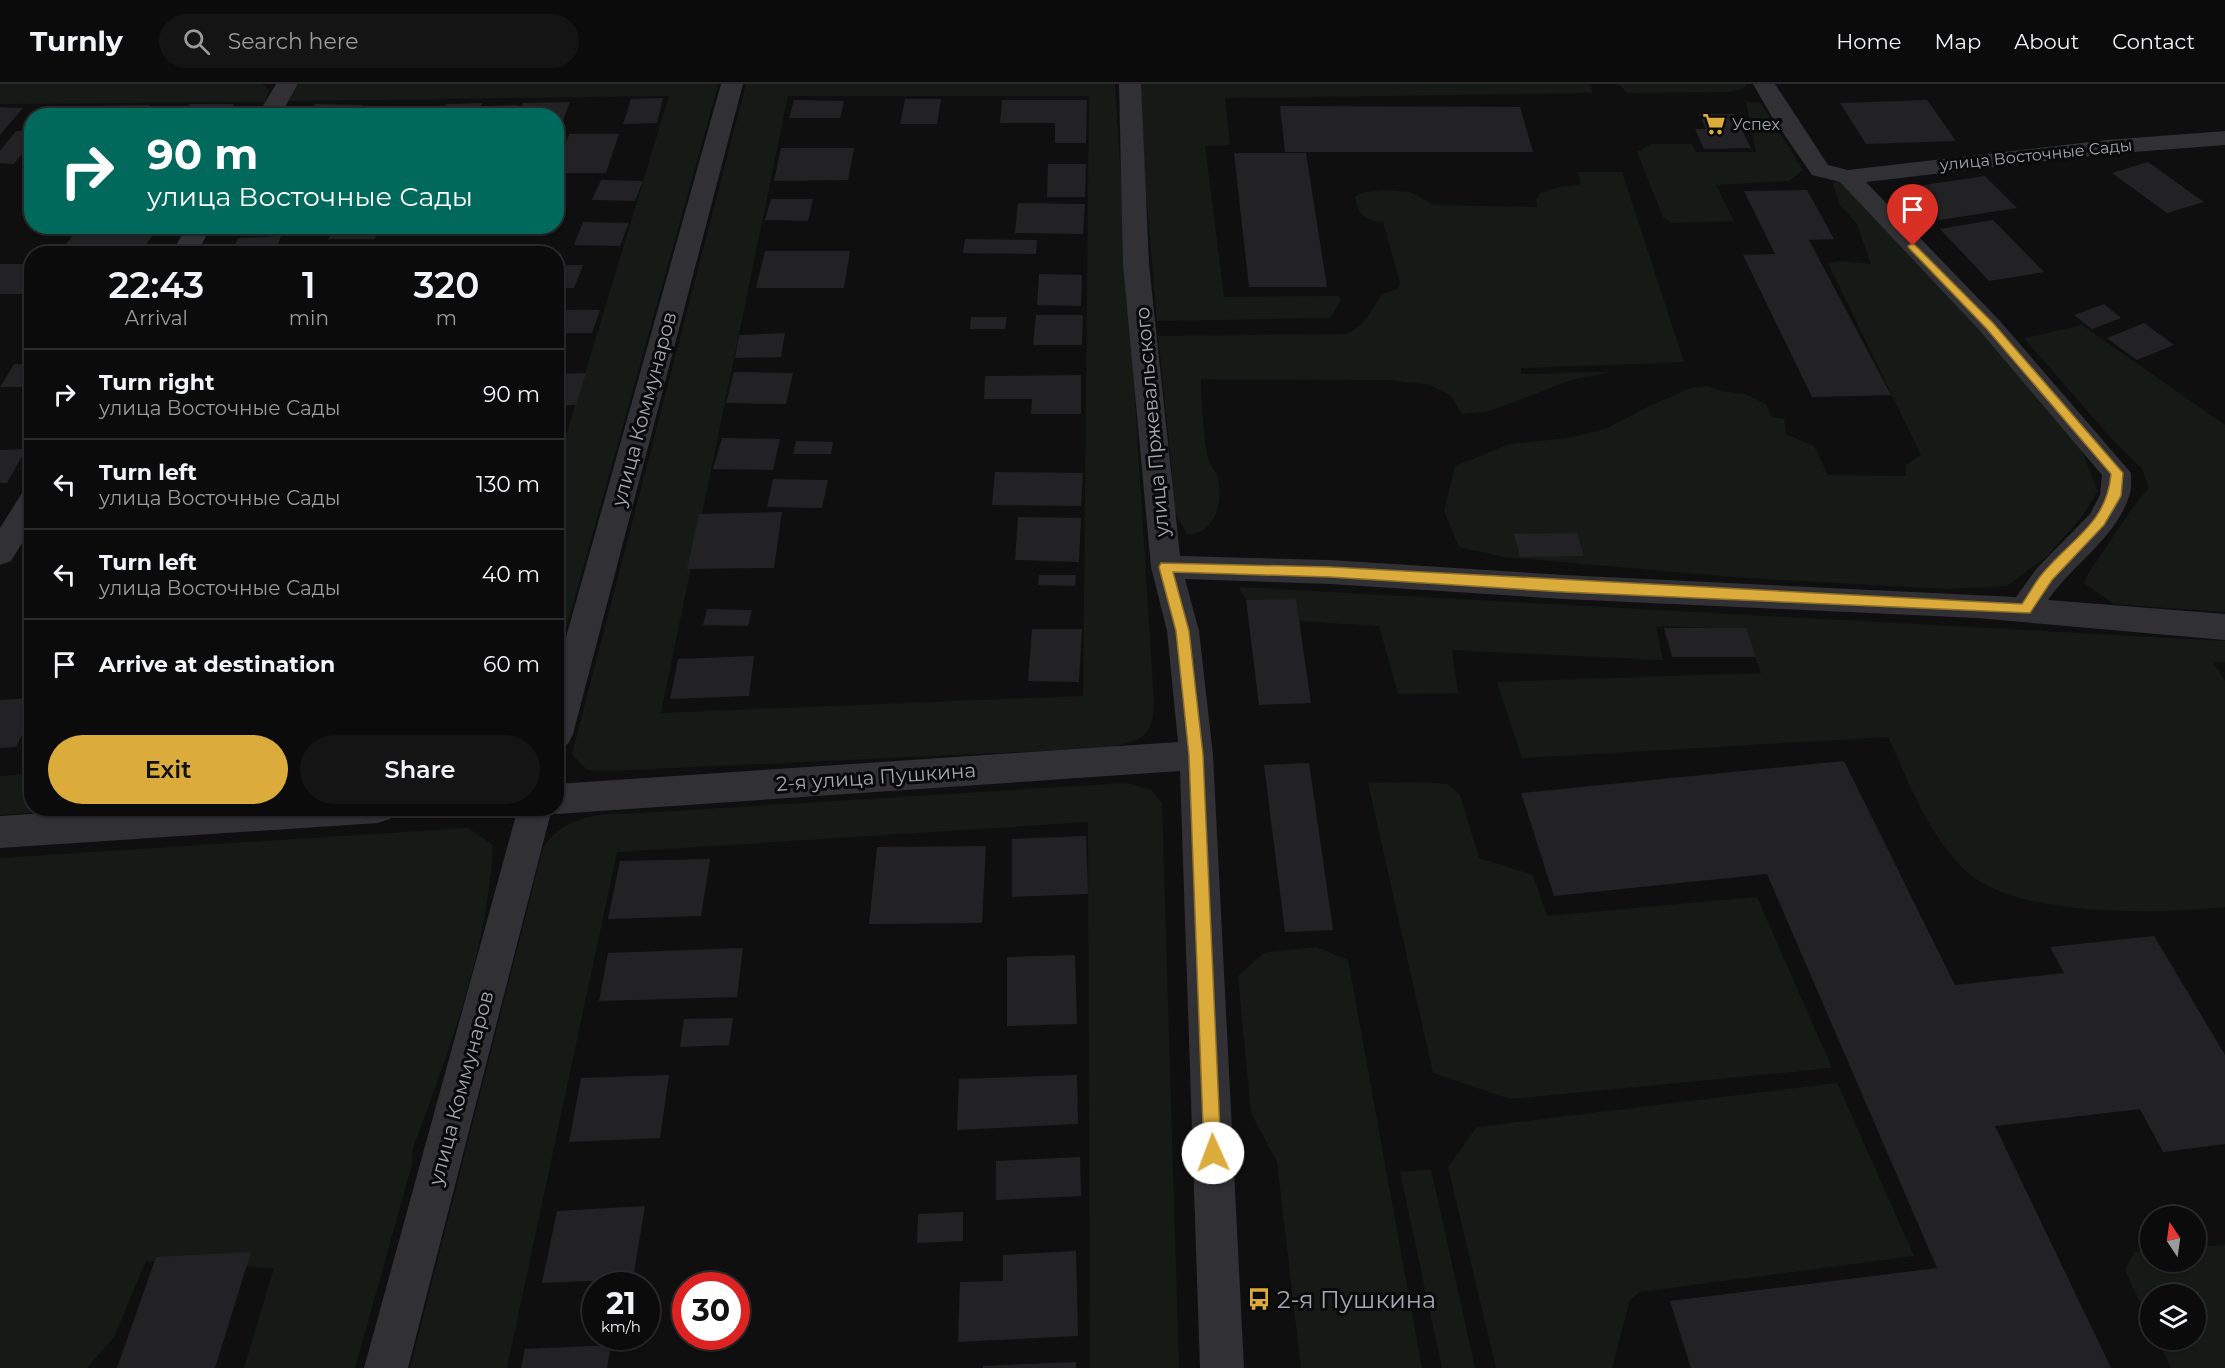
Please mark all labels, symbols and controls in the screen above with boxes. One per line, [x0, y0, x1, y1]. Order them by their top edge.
search box [159, 14, 579, 68]
text: Turnly [30, 24, 123, 58]
icon: search [180, 25, 213, 58]
text: Search here [228, 28, 359, 55]
text: Home [1836, 29, 1901, 54]
text: Map [1934, 29, 1981, 54]
text: About [2014, 29, 2079, 54]
text: Contact [2112, 29, 2195, 54]
supermarket icon: Успех [1701, 111, 1727, 137]
place label: Успех [1732, 115, 1780, 134]
text: 90 m [147, 128, 258, 180]
icon: right [48, 132, 126, 210]
street label: улица Восточные Сады [1938, 135, 2133, 175]
text: улица Восточные Сады [147, 180, 473, 213]
pin [1887, 184, 1938, 246]
icon: arrive [1896, 193, 1929, 226]
text: 22:43 [109, 263, 204, 307]
text: 1 [302, 263, 316, 307]
text: 320 [413, 263, 479, 307]
text: Arrival [125, 306, 188, 330]
text: min [289, 306, 329, 330]
text: m [436, 306, 457, 330]
street label: улица Пржевальского [1130, 306, 1174, 539]
street label: улица Коммунаров [606, 309, 682, 510]
text: Turn right [99, 369, 214, 396]
icon: right [48, 378, 81, 411]
text: 90 m [483, 381, 540, 408]
text: улица Восточные Сады [99, 396, 340, 420]
text: Turn left [99, 459, 197, 486]
icon: left [48, 468, 81, 501]
text: 130 m [476, 471, 540, 498]
text: улица Восточные Сады [99, 486, 340, 510]
text: Turn left [99, 549, 197, 576]
icon: left [48, 558, 81, 591]
text: 40 m [482, 561, 540, 588]
text: улица Восточные Сады [99, 576, 340, 600]
icon: arrive [48, 648, 81, 681]
text: Arrive at destination [99, 651, 335, 678]
text: 60 m [483, 651, 540, 678]
button: Exit [48, 735, 288, 804]
button: Share [300, 735, 540, 804]
street label: 2-я улица Пушкина [775, 758, 977, 796]
street label: улица Коммунаров [423, 988, 499, 1189]
position arrow [1181, 1121, 1245, 1185]
north arrow [2140, 1206, 2206, 1272]
map controls [2140, 1206, 2206, 1350]
speed limit sign: 30 [672, 1272, 750, 1350]
button: layers [2140, 1284, 2206, 1350]
text: 21 [606, 1285, 636, 1322]
place label: 2-я Пушкина [1277, 1285, 1436, 1314]
bus stop icon: 2-я Пушкина [1246, 1286, 1272, 1312]
text: km/h [601, 1317, 641, 1336]

